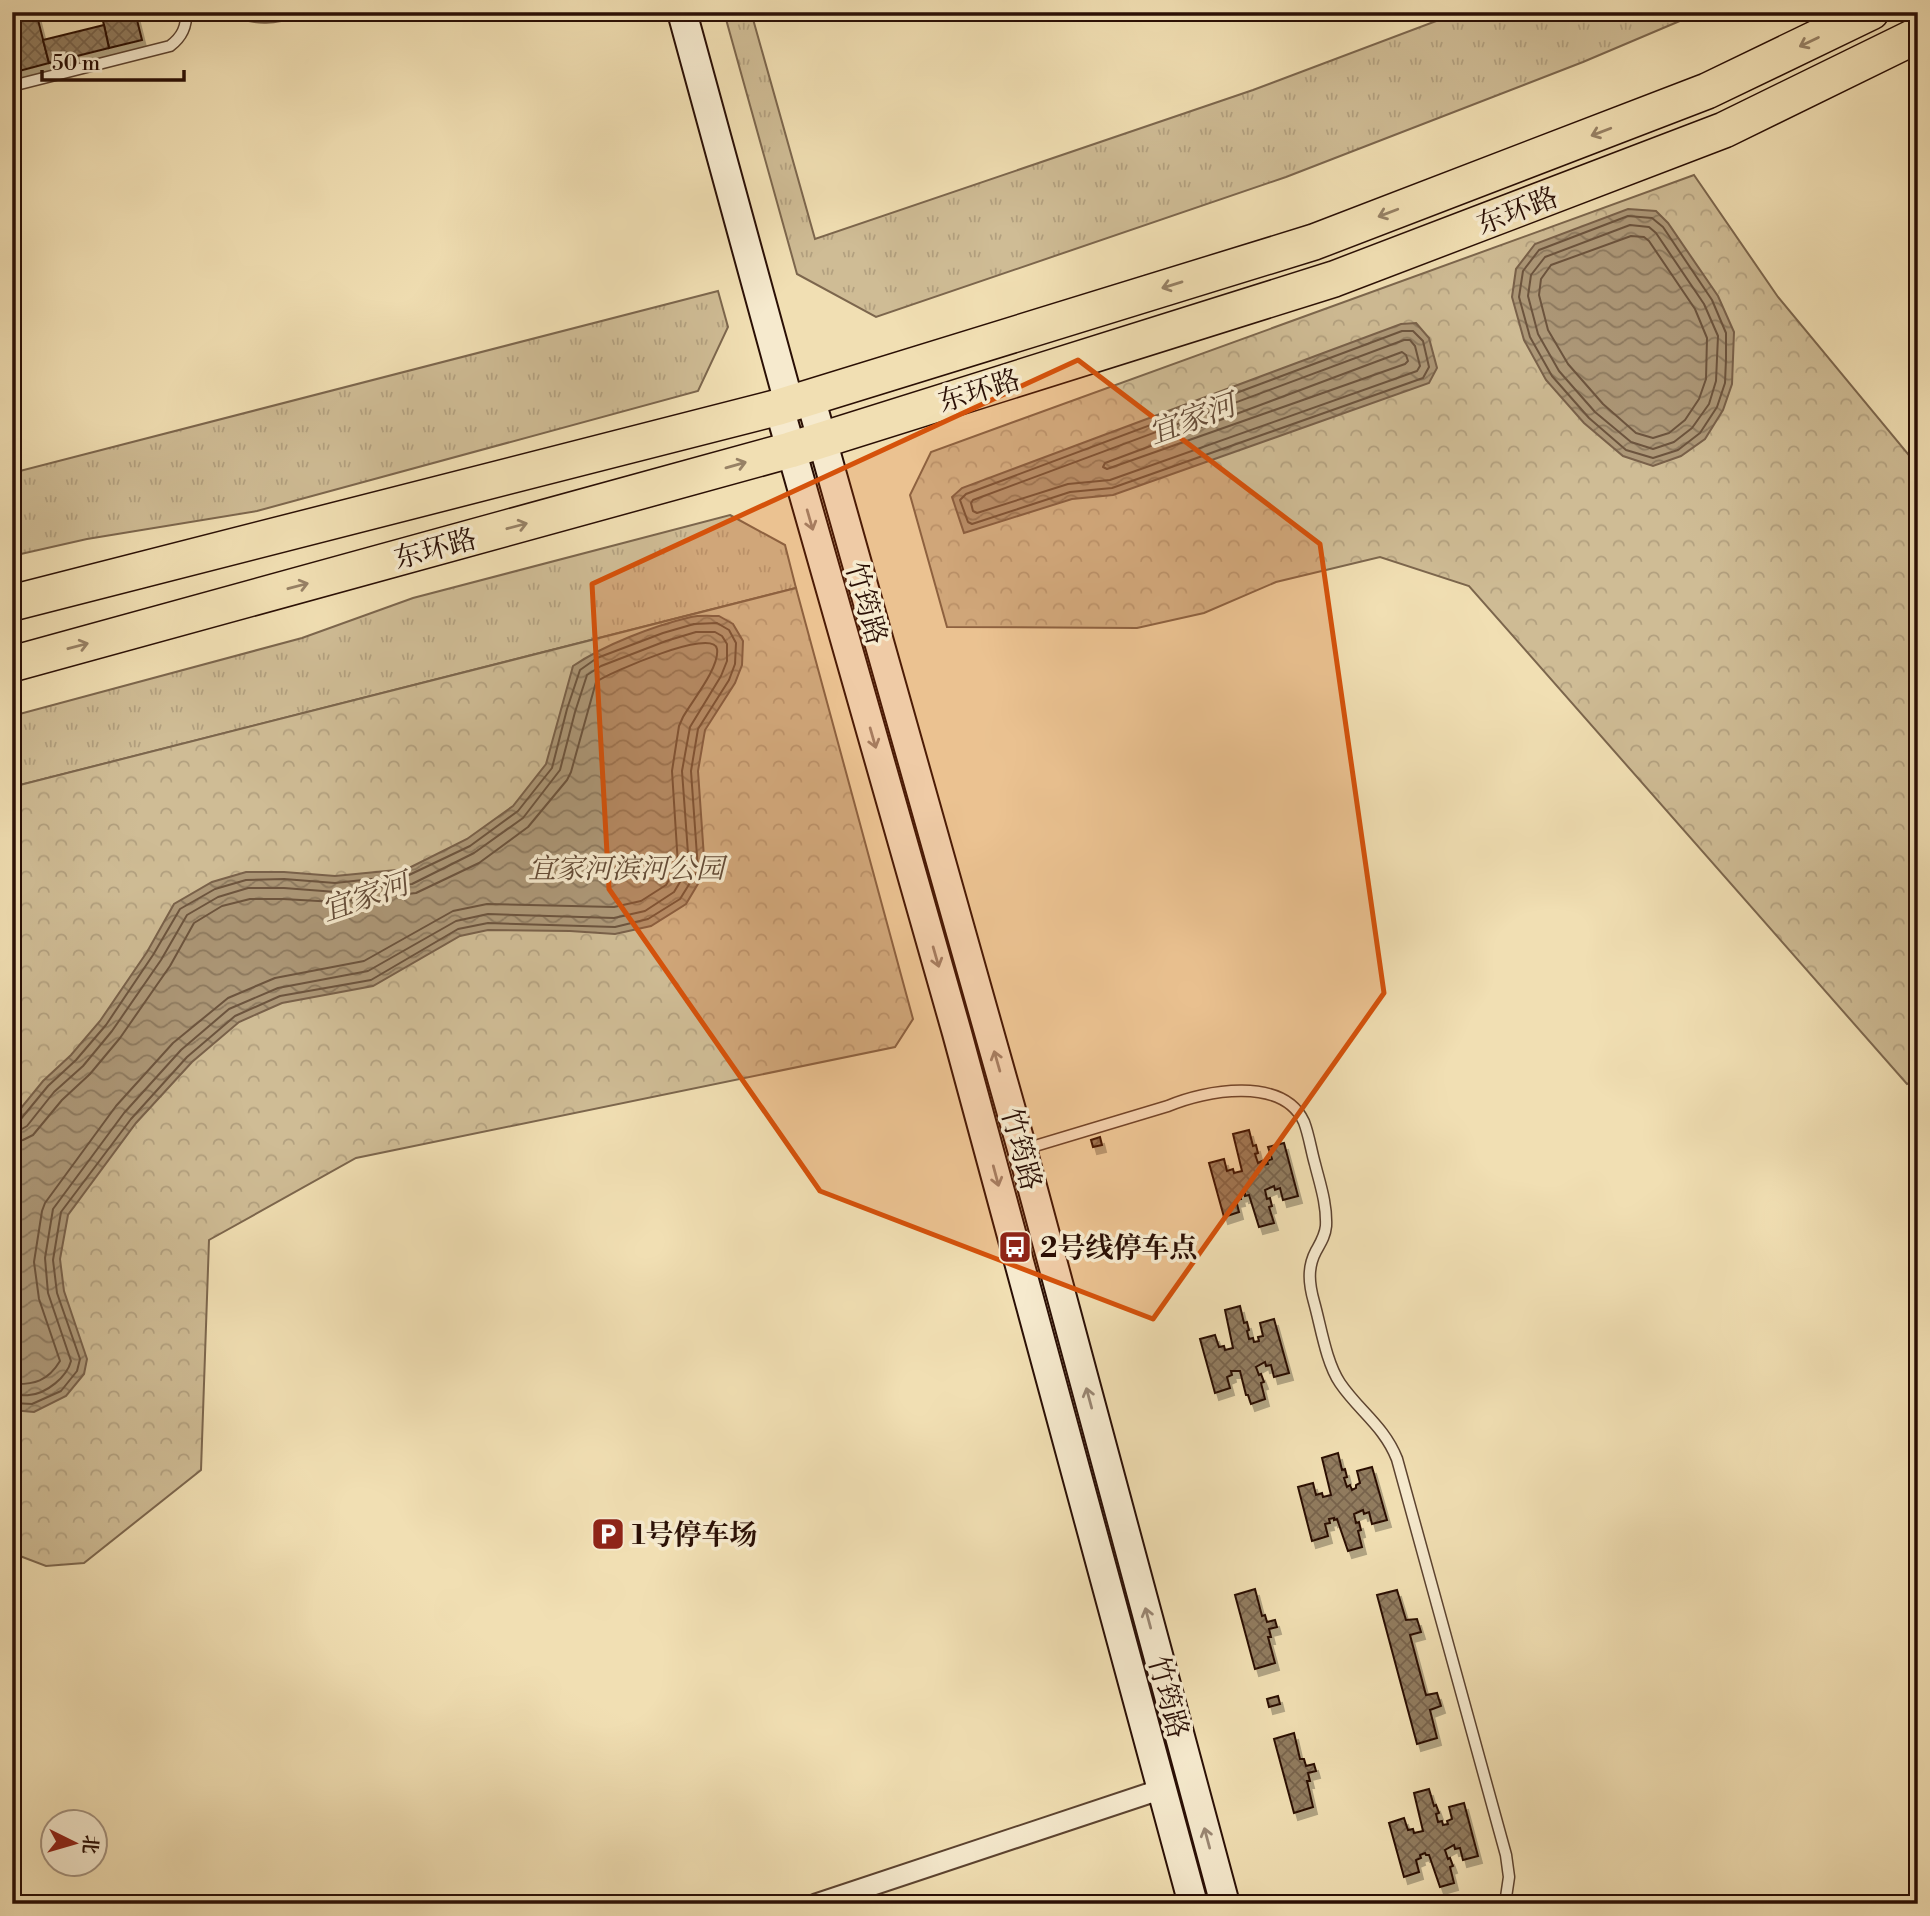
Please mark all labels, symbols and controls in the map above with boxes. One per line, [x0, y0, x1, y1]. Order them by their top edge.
one-way arrow [1799, 36, 1820, 49]
scale bar [42, 38, 184, 82]
text: 50 m [52, 51, 100, 77]
one-way arrow [1590, 127, 1612, 139]
street label: 东环路 [1472, 180, 1563, 243]
one-way arrow [1378, 208, 1400, 221]
one-way arrow [1162, 280, 1184, 293]
street label: 东环路 [934, 362, 1025, 420]
water label: 宜家河 [1144, 385, 1246, 453]
one-way arrow [724, 458, 747, 471]
one-way arrow [805, 508, 818, 530]
one-way arrow [505, 519, 528, 532]
street label: 东环路 [390, 522, 480, 577]
street label: 竹筠路 [837, 558, 894, 649]
one-way arrow [286, 579, 308, 592]
one-way arrow [66, 639, 89, 652]
one-way arrow [867, 726, 880, 749]
park label: 宜家河滨河公园 [528, 852, 728, 887]
water label: 宜家河 [317, 864, 419, 931]
one-way arrow [930, 946, 943, 968]
one-way arrow [990, 1050, 1003, 1072]
street label: 竹筠路 [993, 1104, 1048, 1194]
one-way arrow [990, 1164, 1003, 1187]
bus stop icon: 2号线停车点 [996, 1228, 1034, 1266]
place label: 2号线停车点 [1040, 1231, 1198, 1266]
one-way arrow [1082, 1388, 1095, 1410]
parking icon: 1号停车场 [589, 1515, 627, 1553]
place label: 1号停车场 [632, 1518, 757, 1553]
one-way arrow [1141, 1607, 1154, 1630]
street label: 竹筠路 [1140, 1652, 1195, 1742]
north arrow [38, 1808, 108, 1878]
one-way arrow [1200, 1827, 1213, 1850]
text: 北 [77, 1834, 103, 1855]

